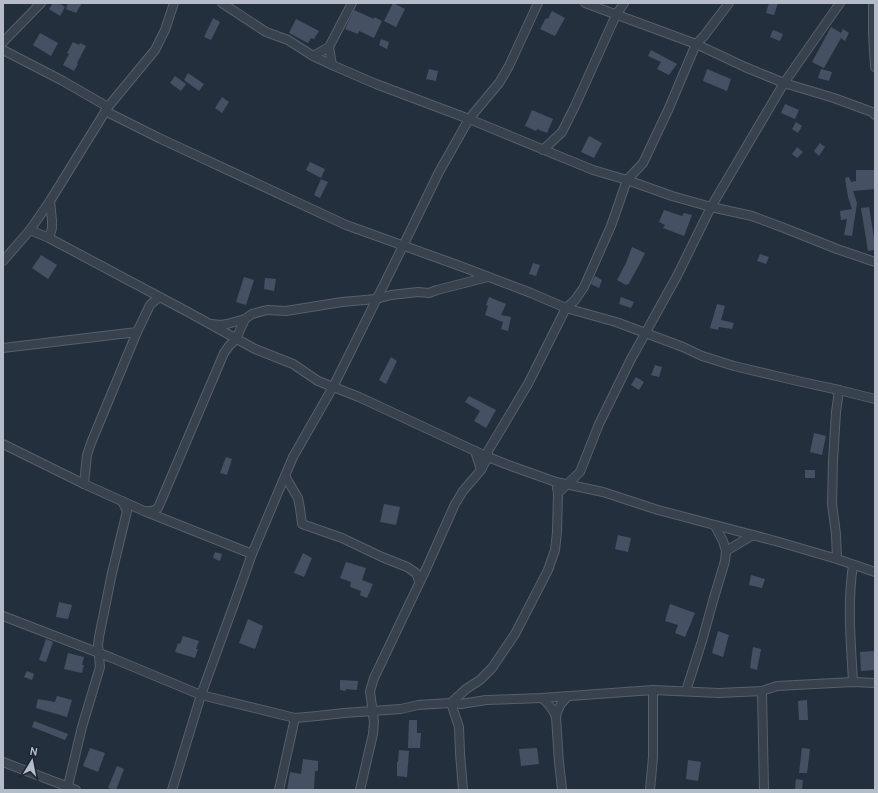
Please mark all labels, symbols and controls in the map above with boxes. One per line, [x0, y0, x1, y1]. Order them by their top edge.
north arrow [12, 741, 52, 781]
text: N [29, 744, 39, 759]

